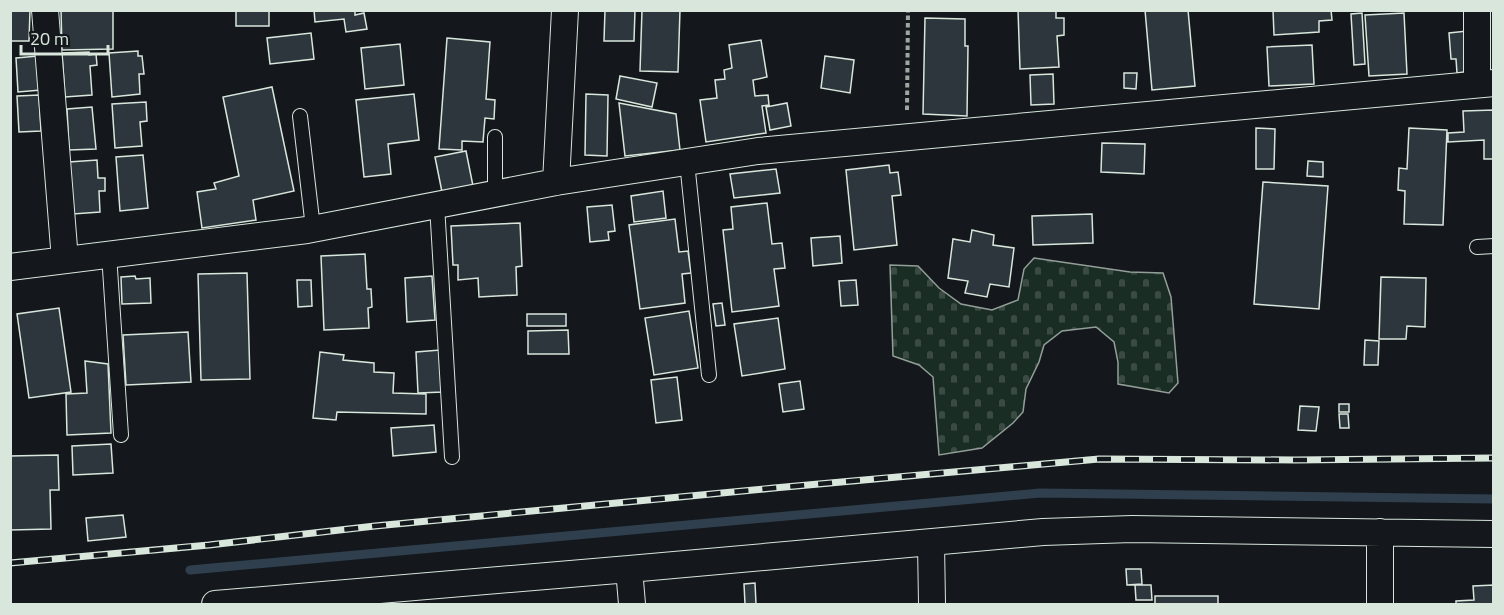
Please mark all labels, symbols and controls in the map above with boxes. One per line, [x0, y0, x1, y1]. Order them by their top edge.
scale bar [21, 18, 108, 56]
text: 20 m [30, 25, 69, 52]

